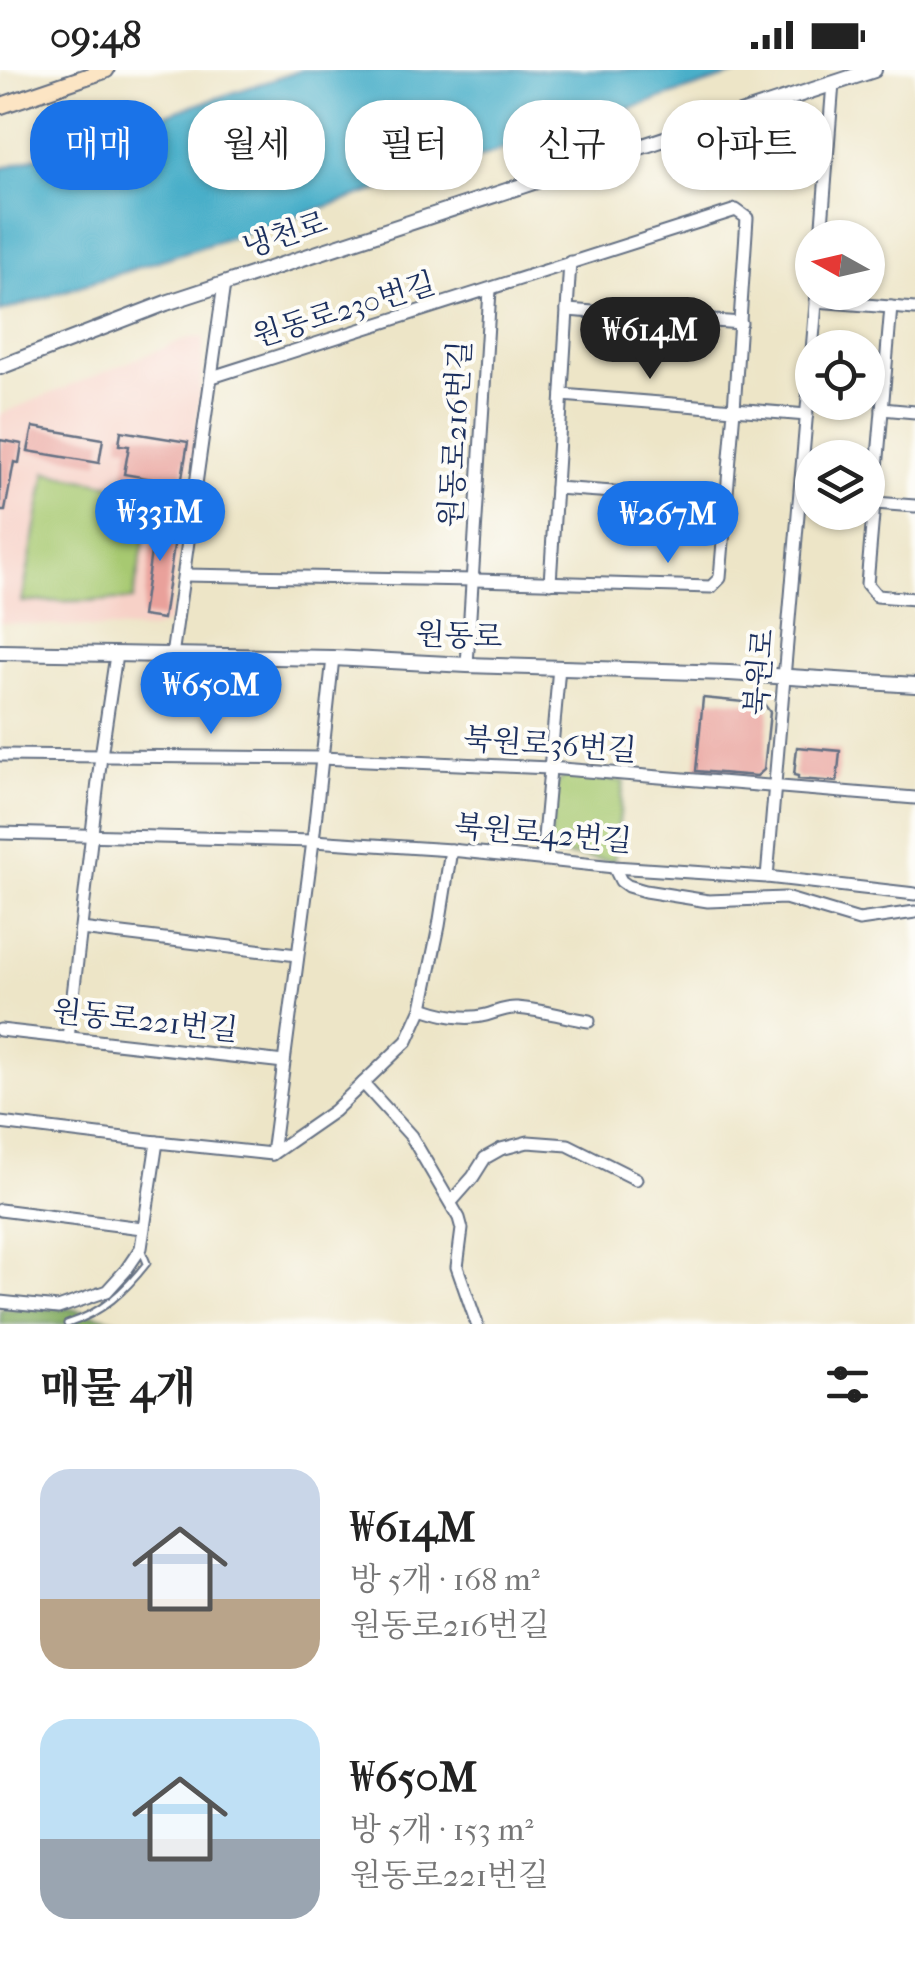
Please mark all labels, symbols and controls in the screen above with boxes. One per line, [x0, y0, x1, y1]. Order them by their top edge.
text: 09:48 [50, 13, 142, 58]
chip: 매매 [30, 100, 168, 190]
chip: 월세 [188, 100, 325, 190]
chip: 필터 [345, 100, 483, 190]
chip: 신규 [503, 100, 641, 190]
chip: 아파트 [661, 100, 832, 190]
street label: 냉천로 [238, 205, 332, 265]
north arrow [795, 220, 885, 310]
map controls [795, 220, 885, 530]
street label: 원동로230번길 [248, 266, 440, 354]
pin: ₩614M [580, 297, 720, 382]
text: ₩614M [602, 311, 698, 348]
button: locate [795, 330, 885, 420]
street label: 원동로216번길 [434, 340, 478, 528]
button: layers [795, 440, 885, 530]
pin: ₩331M [90, 479, 230, 564]
pin: ₩267M [598, 481, 738, 566]
text: ₩331M [117, 493, 203, 530]
text: ₩267M [619, 495, 717, 532]
street label: 원동로 [415, 617, 503, 655]
street label: 북원로 [739, 627, 781, 717]
pin: ₩650M [141, 652, 281, 737]
text: ₩650M [163, 666, 259, 703]
street label: 북원로36번길 [462, 721, 638, 769]
street label: 북원로42번길 [453, 809, 633, 859]
street label: 원동로221번길 [50, 994, 240, 1048]
icon: filters [820, 1357, 875, 1412]
text: 매물 4개 [40, 1364, 196, 1413]
text: ₩614M [350, 1503, 475, 1552]
icon: home [120, 1509, 240, 1629]
text: 방 5개 · 168 m² [350, 1561, 540, 1598]
text: 원동로216번길 [350, 1607, 550, 1644]
text: ₩650M [350, 1753, 477, 1802]
icon: home [120, 1759, 240, 1879]
text: 방 5개 · 153 m² [350, 1811, 533, 1848]
text: 원동로221번길 [350, 1857, 549, 1894]

